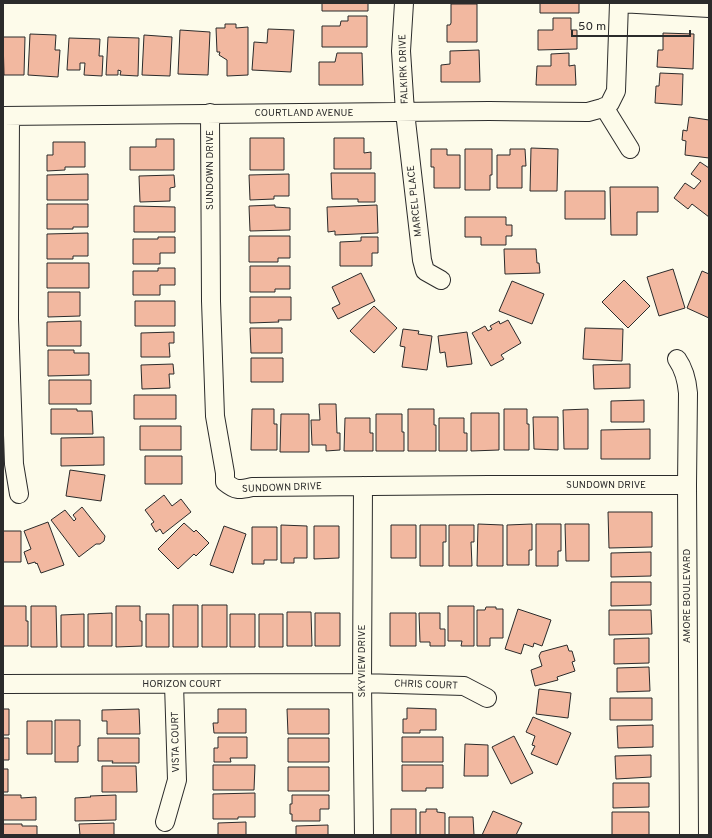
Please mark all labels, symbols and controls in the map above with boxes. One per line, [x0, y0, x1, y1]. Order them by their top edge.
scale bar [572, 12, 690, 38]
text: 50 m [578, 19, 606, 35]
street label: FALKIRK DRIVE [396, 34, 412, 104]
street label: COURTLAND AVENUE [255, 107, 354, 120]
street label: SUNDOWN DRIVE [204, 130, 217, 210]
street label: MARCEL PLACE [405, 165, 425, 237]
street label: SUNDOWN DRIVE [566, 479, 646, 492]
street label: SUNDOWN DRIVE [242, 480, 322, 496]
street label: AMORE BOULEVARD [681, 548, 694, 643]
street label: SKYVIEW DRIVE [356, 625, 369, 697]
street label: CHRIS COURT [394, 677, 458, 693]
street label: HORIZON COURT [142, 678, 222, 691]
street label: VISTA COURT [169, 711, 183, 773]

